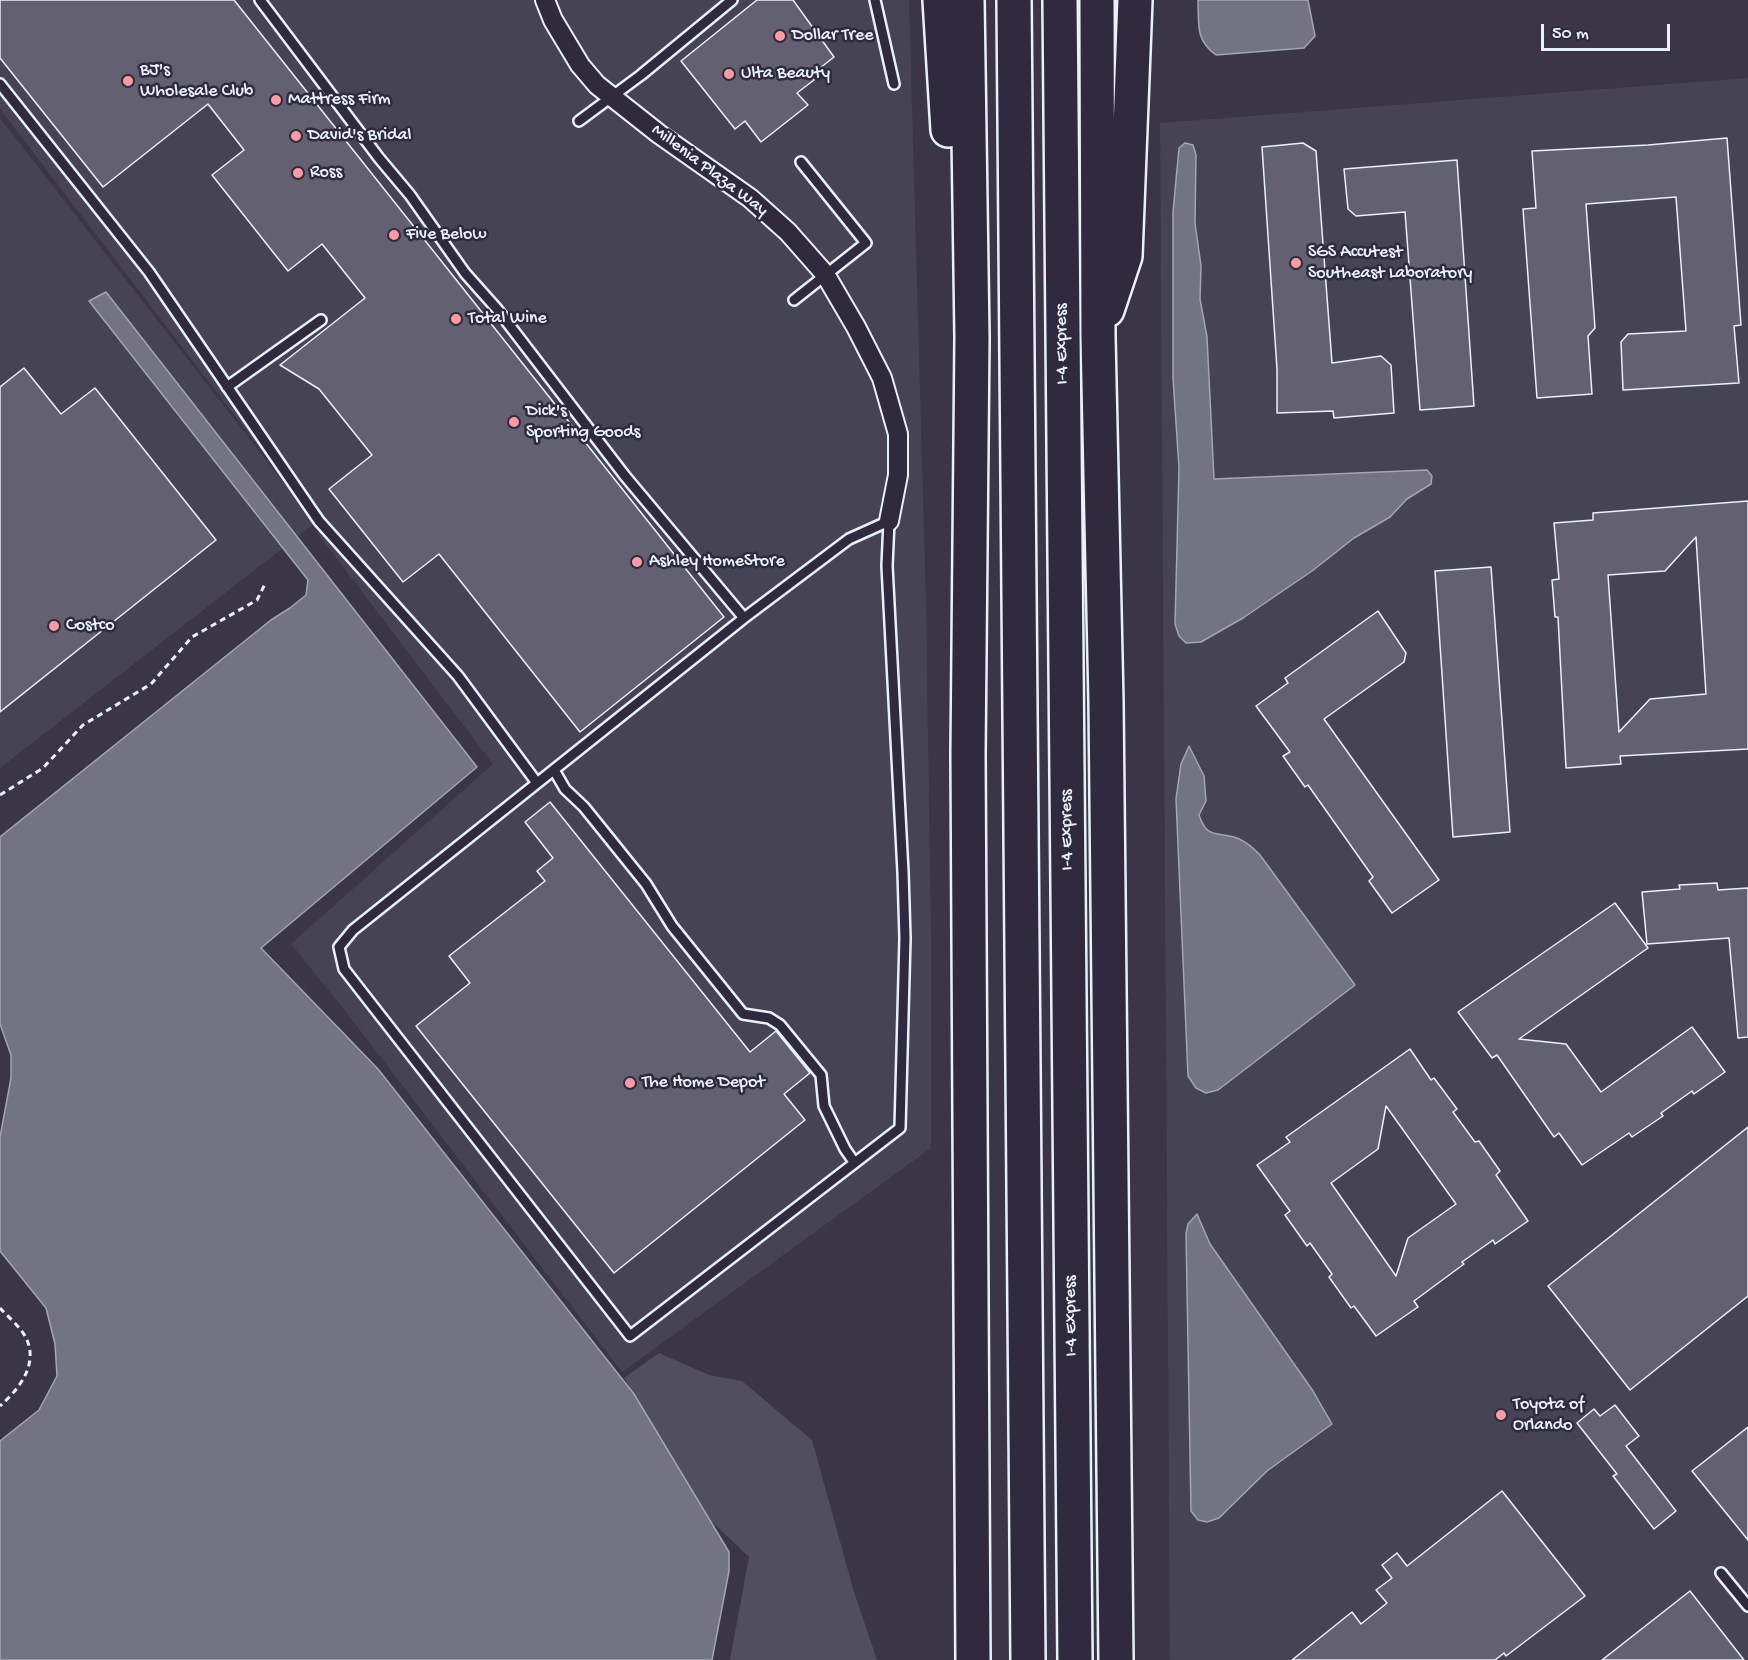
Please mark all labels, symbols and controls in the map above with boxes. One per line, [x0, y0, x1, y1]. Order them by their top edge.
scale bar [1544, 12, 1673, 50]
text: 50 m [1552, 24, 1589, 45]
place label: Dollar Tree [792, 25, 874, 47]
marker: Dollar Tree [773, 29, 787, 43]
place label: BJ's Wholesale Club [140, 60, 253, 103]
place label: Ulta Beauty [741, 63, 830, 85]
marker: Ulta Beauty [722, 67, 736, 81]
marker: BJ's Wholesale Club [121, 74, 135, 88]
place label: Mattress Firm [288, 89, 391, 111]
marker: Mattress Firm [269, 93, 283, 107]
street label: Millenia Plaza Way [646, 120, 772, 222]
place label: David's Bridal [308, 125, 412, 147]
marker: David's Bridal [289, 129, 303, 143]
place label: Ross [310, 162, 342, 184]
marker: Ross [291, 166, 305, 180]
place label: Five Below [406, 224, 486, 246]
marker: Five Below [387, 228, 401, 242]
place label: SGS Accutest Southeast Laboratory [1308, 242, 1472, 284]
marker: SGS Accutest Southeast Laboratory [1289, 256, 1303, 270]
street label: I-4 Express [1051, 303, 1075, 385]
place label: Total Wine [468, 308, 547, 330]
marker: Total Wine [449, 312, 463, 326]
place label: Dick's Sporting Goods [526, 401, 640, 444]
marker: Dick's Sporting Goods [507, 415, 521, 429]
place label: Ashley HomeStore [649, 551, 785, 573]
marker: Ashley HomeStore [630, 555, 644, 569]
place label: Costco [66, 615, 115, 637]
marker: Costco [47, 619, 61, 633]
street label: I-4 Express [1056, 789, 1080, 871]
place label: The Home Depot [642, 1072, 765, 1094]
marker: The Home Depot [623, 1076, 637, 1090]
street label: I-4 Express [1060, 1275, 1084, 1357]
place label: Toyota of Orlando [1513, 1394, 1584, 1436]
marker: Toyota of Orlando [1494, 1408, 1508, 1422]

